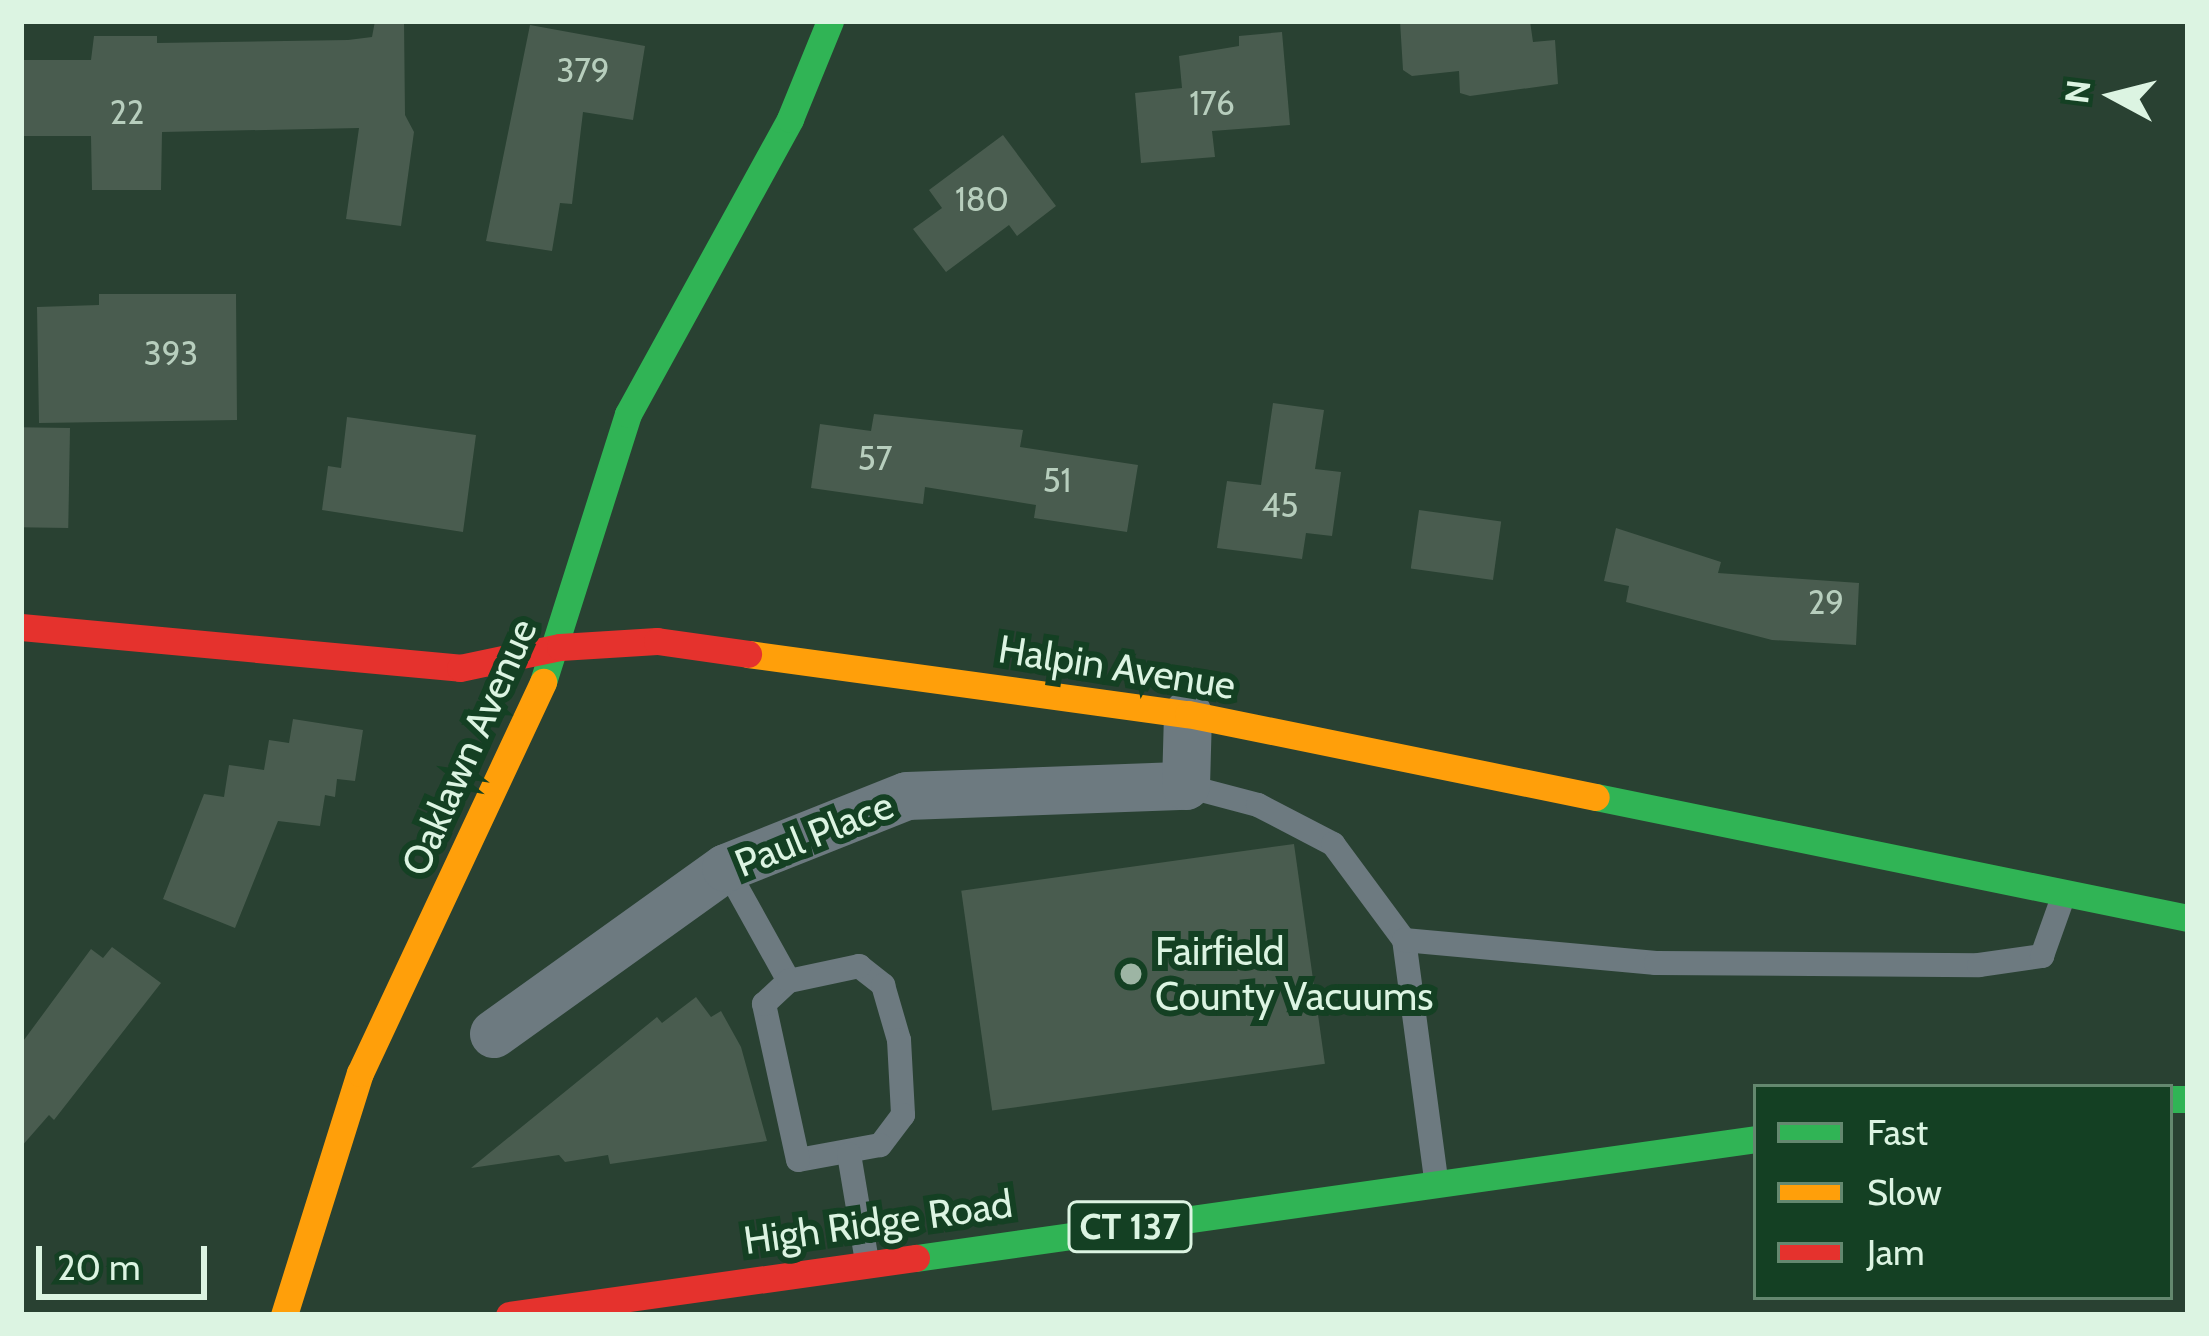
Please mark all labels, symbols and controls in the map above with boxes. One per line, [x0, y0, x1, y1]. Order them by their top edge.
north arrow [2053, 36, 2173, 156]
house number: 379 [556, 51, 610, 91]
text: N [2056, 78, 2099, 106]
house number: 176 [1189, 84, 1235, 124]
house number: 22 [110, 93, 144, 133]
house number: 180 [955, 180, 1009, 220]
house number: 393 [144, 334, 198, 374]
house number: 57 [858, 439, 892, 479]
house number: 51 [1043, 461, 1071, 501]
house number: 45 [1262, 486, 1298, 526]
house number: 29 [1808, 583, 1844, 623]
street label: Oaklawn Avenue [392, 612, 546, 882]
street label: Halpin Avenue [995, 625, 1239, 709]
street label: Paul Place [728, 781, 900, 887]
place label: Fairfield County Vacuums [1155, 929, 1433, 1020]
marker: Fairfield County Vacuums [1118, 961, 1144, 987]
legend [1753, 1084, 2173, 1300]
text: Fast [1867, 1110, 1928, 1154]
text: Slow [1867, 1170, 1942, 1214]
street label: High Ridge Road [741, 1180, 1015, 1264]
road number: CT 137 [1067, 1197, 1193, 1257]
scale bar [42, 1222, 213, 1296]
text: Jam [1867, 1230, 1925, 1274]
text: 20 m [57, 1245, 141, 1289]

